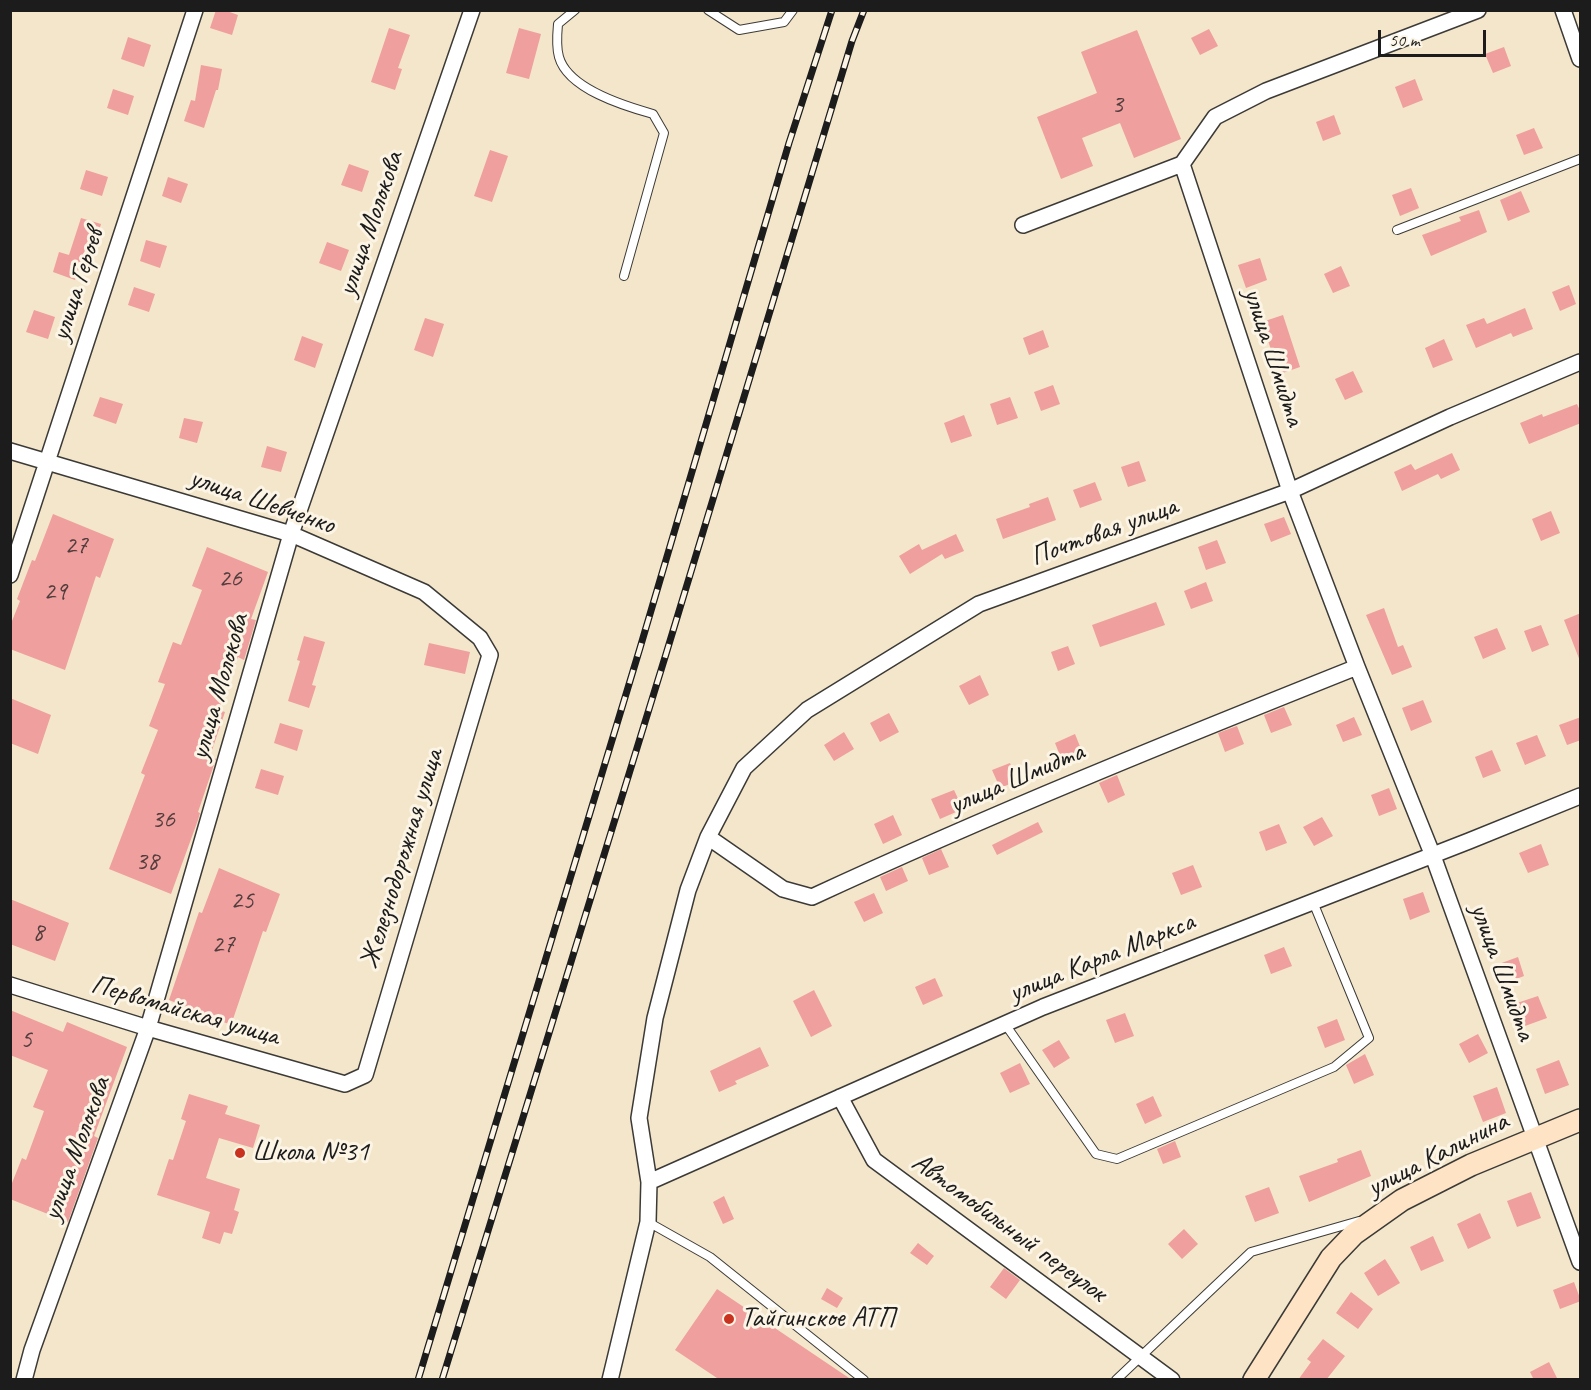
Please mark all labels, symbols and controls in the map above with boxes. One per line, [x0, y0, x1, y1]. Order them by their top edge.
scale bar [1381, 18, 1489, 56]
text: 50 m [1389, 29, 1420, 51]
house number: 3 [1111, 89, 1123, 121]
street label: улица Молокова [331, 147, 411, 301]
street label: улица Героев [44, 225, 112, 345]
street label: улица Шмидта [1235, 284, 1311, 430]
street label: улица Шевченко [185, 462, 339, 542]
street label: Почтовая улица [1026, 490, 1182, 574]
house number: 27 [64, 530, 88, 562]
house number: 26 [218, 563, 242, 595]
house number: 29 [43, 576, 67, 608]
street label: улица Молокова [183, 610, 257, 764]
street label: улица Шмидта [945, 736, 1089, 822]
street label: Железнодорожная улица [353, 745, 451, 973]
house number: 36 [151, 804, 175, 836]
house number: 38 [135, 846, 159, 878]
house number: 25 [230, 885, 254, 917]
street label: улица Шмидта [1462, 899, 1542, 1045]
street label: улица Карла Маркса [1004, 906, 1200, 1010]
house number: 8 [32, 917, 44, 949]
house number: 27 [211, 929, 235, 961]
street label: Первомайская улица [87, 968, 283, 1054]
house number: 5 [20, 1024, 32, 1056]
street label: улица Молокова [35, 1073, 119, 1225]
street label: улица Калинина [1362, 1105, 1514, 1205]
place label: Школа №31 [252, 1136, 369, 1170]
marker: Школа №31 [233, 1146, 247, 1160]
street label: Автомобильный переулок [905, 1146, 1113, 1310]
place label: Тайгинское АТП [741, 1302, 893, 1336]
marker: Тайгинское АТП [722, 1312, 736, 1326]

